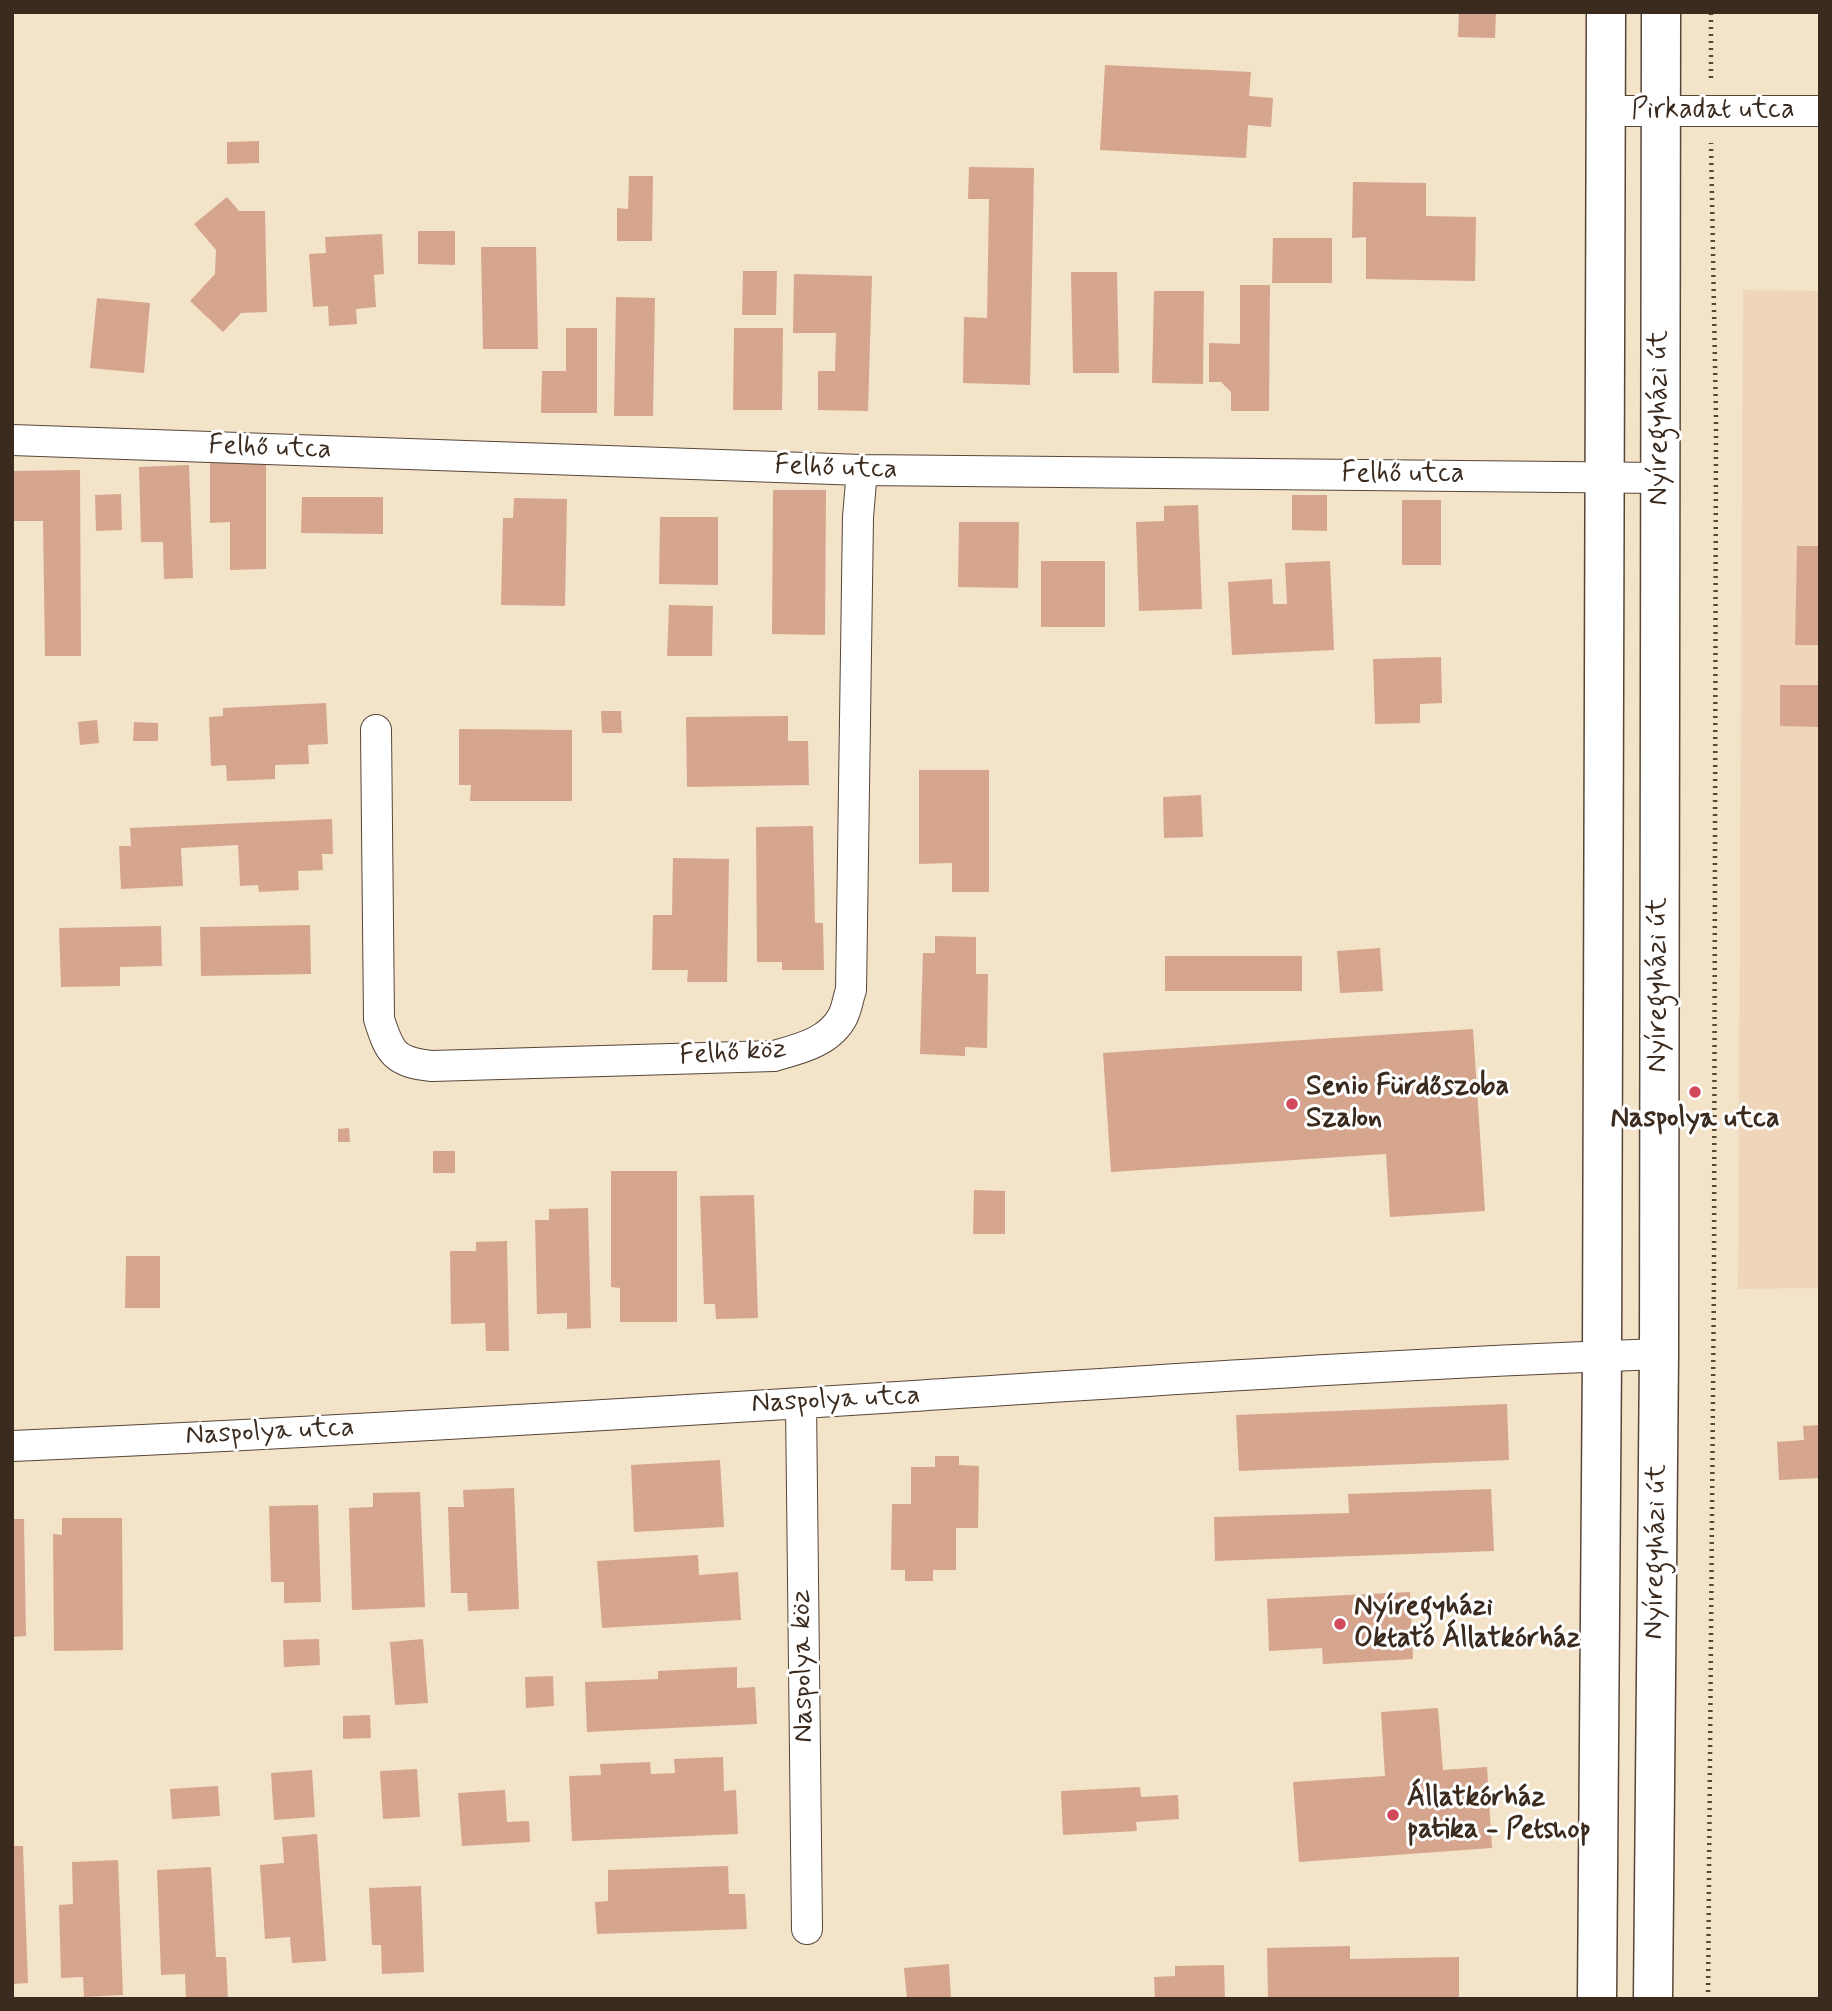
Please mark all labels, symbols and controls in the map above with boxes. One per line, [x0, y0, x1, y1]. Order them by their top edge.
street label: Pirkadat utca [1631, 94, 1795, 128]
street label: Nyíregyházi út [1643, 330, 1677, 506]
street label: Felhő utca [208, 430, 332, 468]
street label: Felhő utca [774, 450, 898, 488]
street label: Felhő utca [1342, 458, 1464, 492]
street label: Nyíregyházi út [1642, 897, 1676, 1073]
street label: Felhő köz [678, 1033, 788, 1075]
place label: Senio Fürdőszoba Szalon [1306, 1071, 1509, 1137]
marker: Naspolya utca [1687, 1084, 1703, 1100]
marker: Senio Fürdőszoba Szalon [1284, 1096, 1300, 1112]
place label: Naspolya utca [1610, 1103, 1780, 1137]
street label: Naspolya utca [751, 1380, 921, 1422]
street label: Naspolya utca [185, 1412, 355, 1454]
street label: Nyíregyházi út [1639, 1464, 1675, 1640]
street label: Naspolya köz [786, 1589, 822, 1743]
place label: Nyíregyházi Oktató Állatkórház [1354, 1591, 1580, 1657]
marker: Nyíregyházi Oktató Állatkórház [1332, 1616, 1348, 1632]
place label: Állatkórház patika - Petshop [1407, 1782, 1591, 1848]
marker: Állatkórház patika - Petshop [1385, 1807, 1401, 1823]

